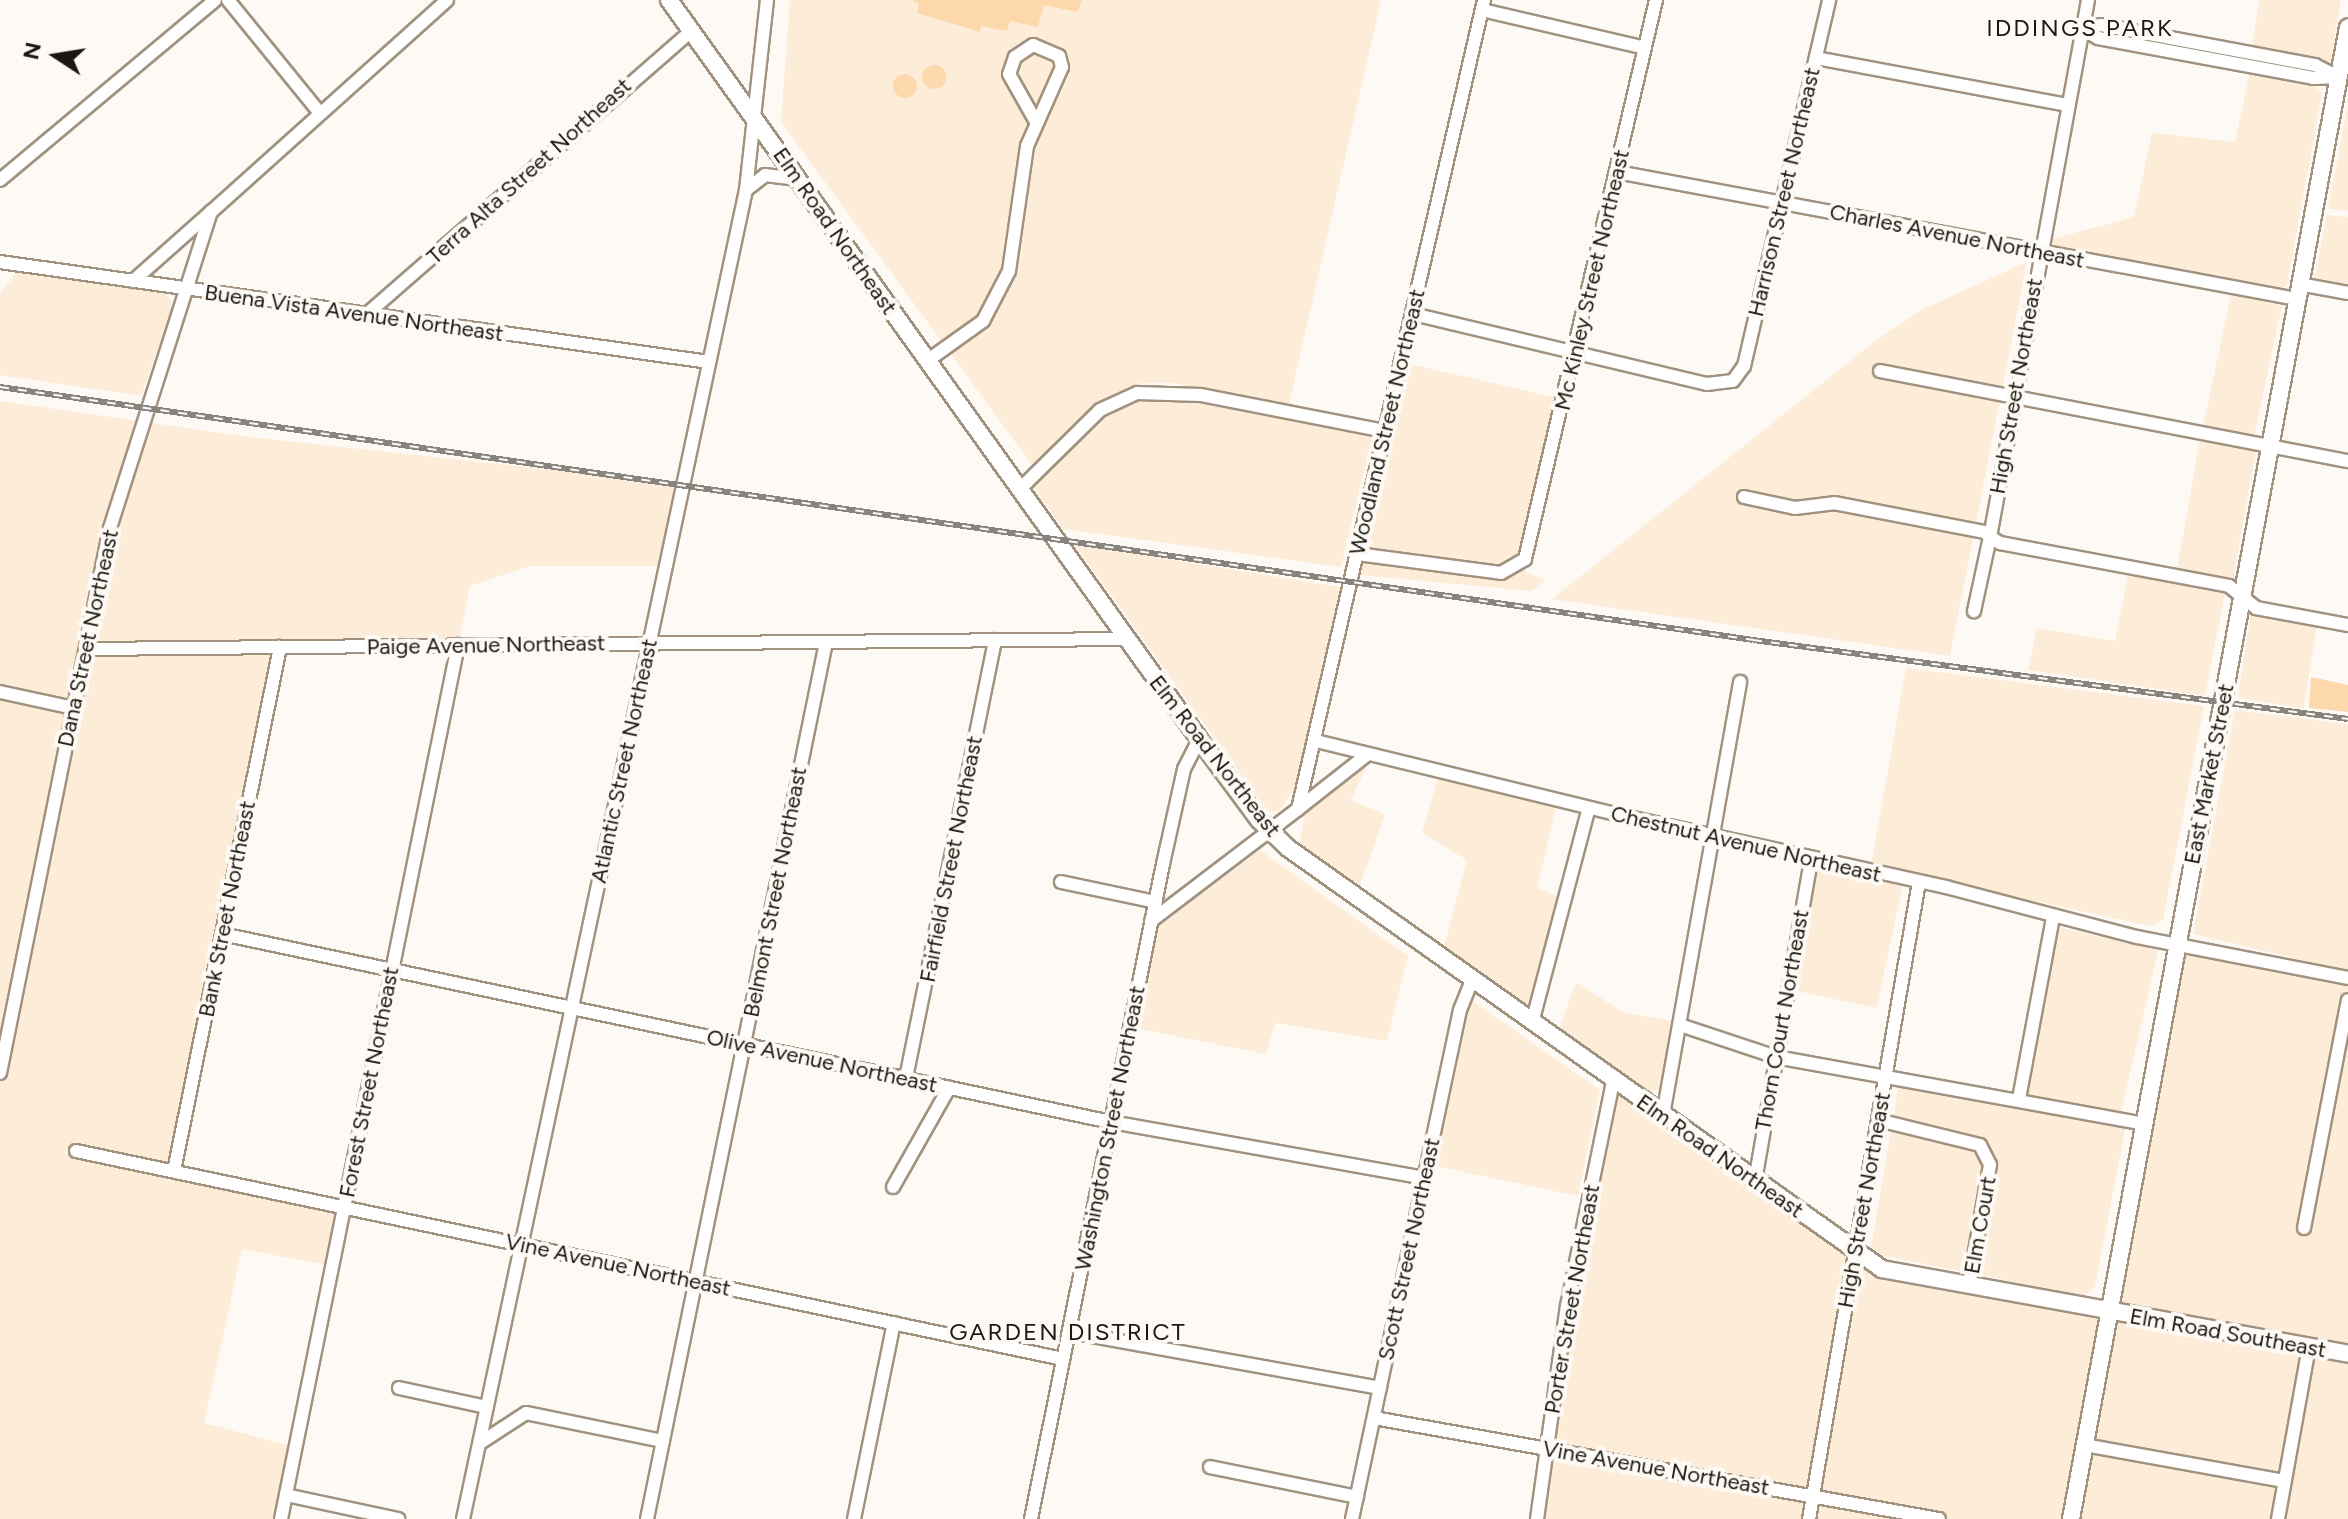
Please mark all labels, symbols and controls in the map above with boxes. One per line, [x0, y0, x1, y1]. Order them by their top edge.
district label: IDDINGS PARK [1986, 14, 2174, 42]
north arrow [16, 16, 96, 96]
text: N [17, 40, 47, 62]
street label: Harrison Street Northeast [1742, 65, 1826, 319]
street label: Terra Alta Street Northeast [421, 72, 637, 270]
street label: Elm Road Northeast [767, 142, 903, 320]
street label: Mc Kinley Street Northeast [1549, 147, 1635, 413]
street label: Charles Avenue Northeast [1827, 198, 2087, 274]
street label: High Street Northeast [1984, 276, 2048, 496]
street label: Buena Vista Avenue Northeast [203, 279, 505, 347]
street label: Woodland Street Northeast [1344, 287, 1430, 557]
street label: Dana Street Northeast [52, 527, 124, 749]
street label: Paige Avenue Northeast [366, 630, 606, 660]
street label: Atlantic Street Northeast [585, 636, 663, 886]
street label: Elm Road Northeast [1144, 670, 1286, 842]
street label: East Market Street [2179, 682, 2239, 866]
street label: Fairfield Street Northeast [914, 733, 988, 985]
street label: Belmont Street Northeast [738, 765, 812, 1019]
street label: Bank Street Northeast [193, 799, 261, 1019]
street label: Chestnut Avenue Northeast [1608, 800, 1884, 888]
street label: Thorn Court Northeast [1750, 907, 1814, 1133]
street label: Forest Street Northeast [334, 964, 404, 1200]
street label: Washington Street Northeast [1069, 983, 1151, 1273]
street label: Olive Avenue Northeast [704, 1024, 940, 1098]
street label: Elm Road Northeast [1631, 1088, 1809, 1224]
street label: High Street Northeast [1832, 1090, 1896, 1310]
street label: Scott Street Northeast [1373, 1135, 1445, 1363]
street label: Elm Court [1958, 1174, 2002, 1276]
street label: Porter Street Northeast [1539, 1182, 1605, 1416]
street label: Vine Avenue Northeast [503, 1228, 733, 1302]
street label: Elm Road Southeast [2128, 1303, 2328, 1363]
district label: GARDEN DISTRICT [949, 1318, 1187, 1346]
street label: Vine Avenue Northeast [1541, 1435, 1771, 1501]

